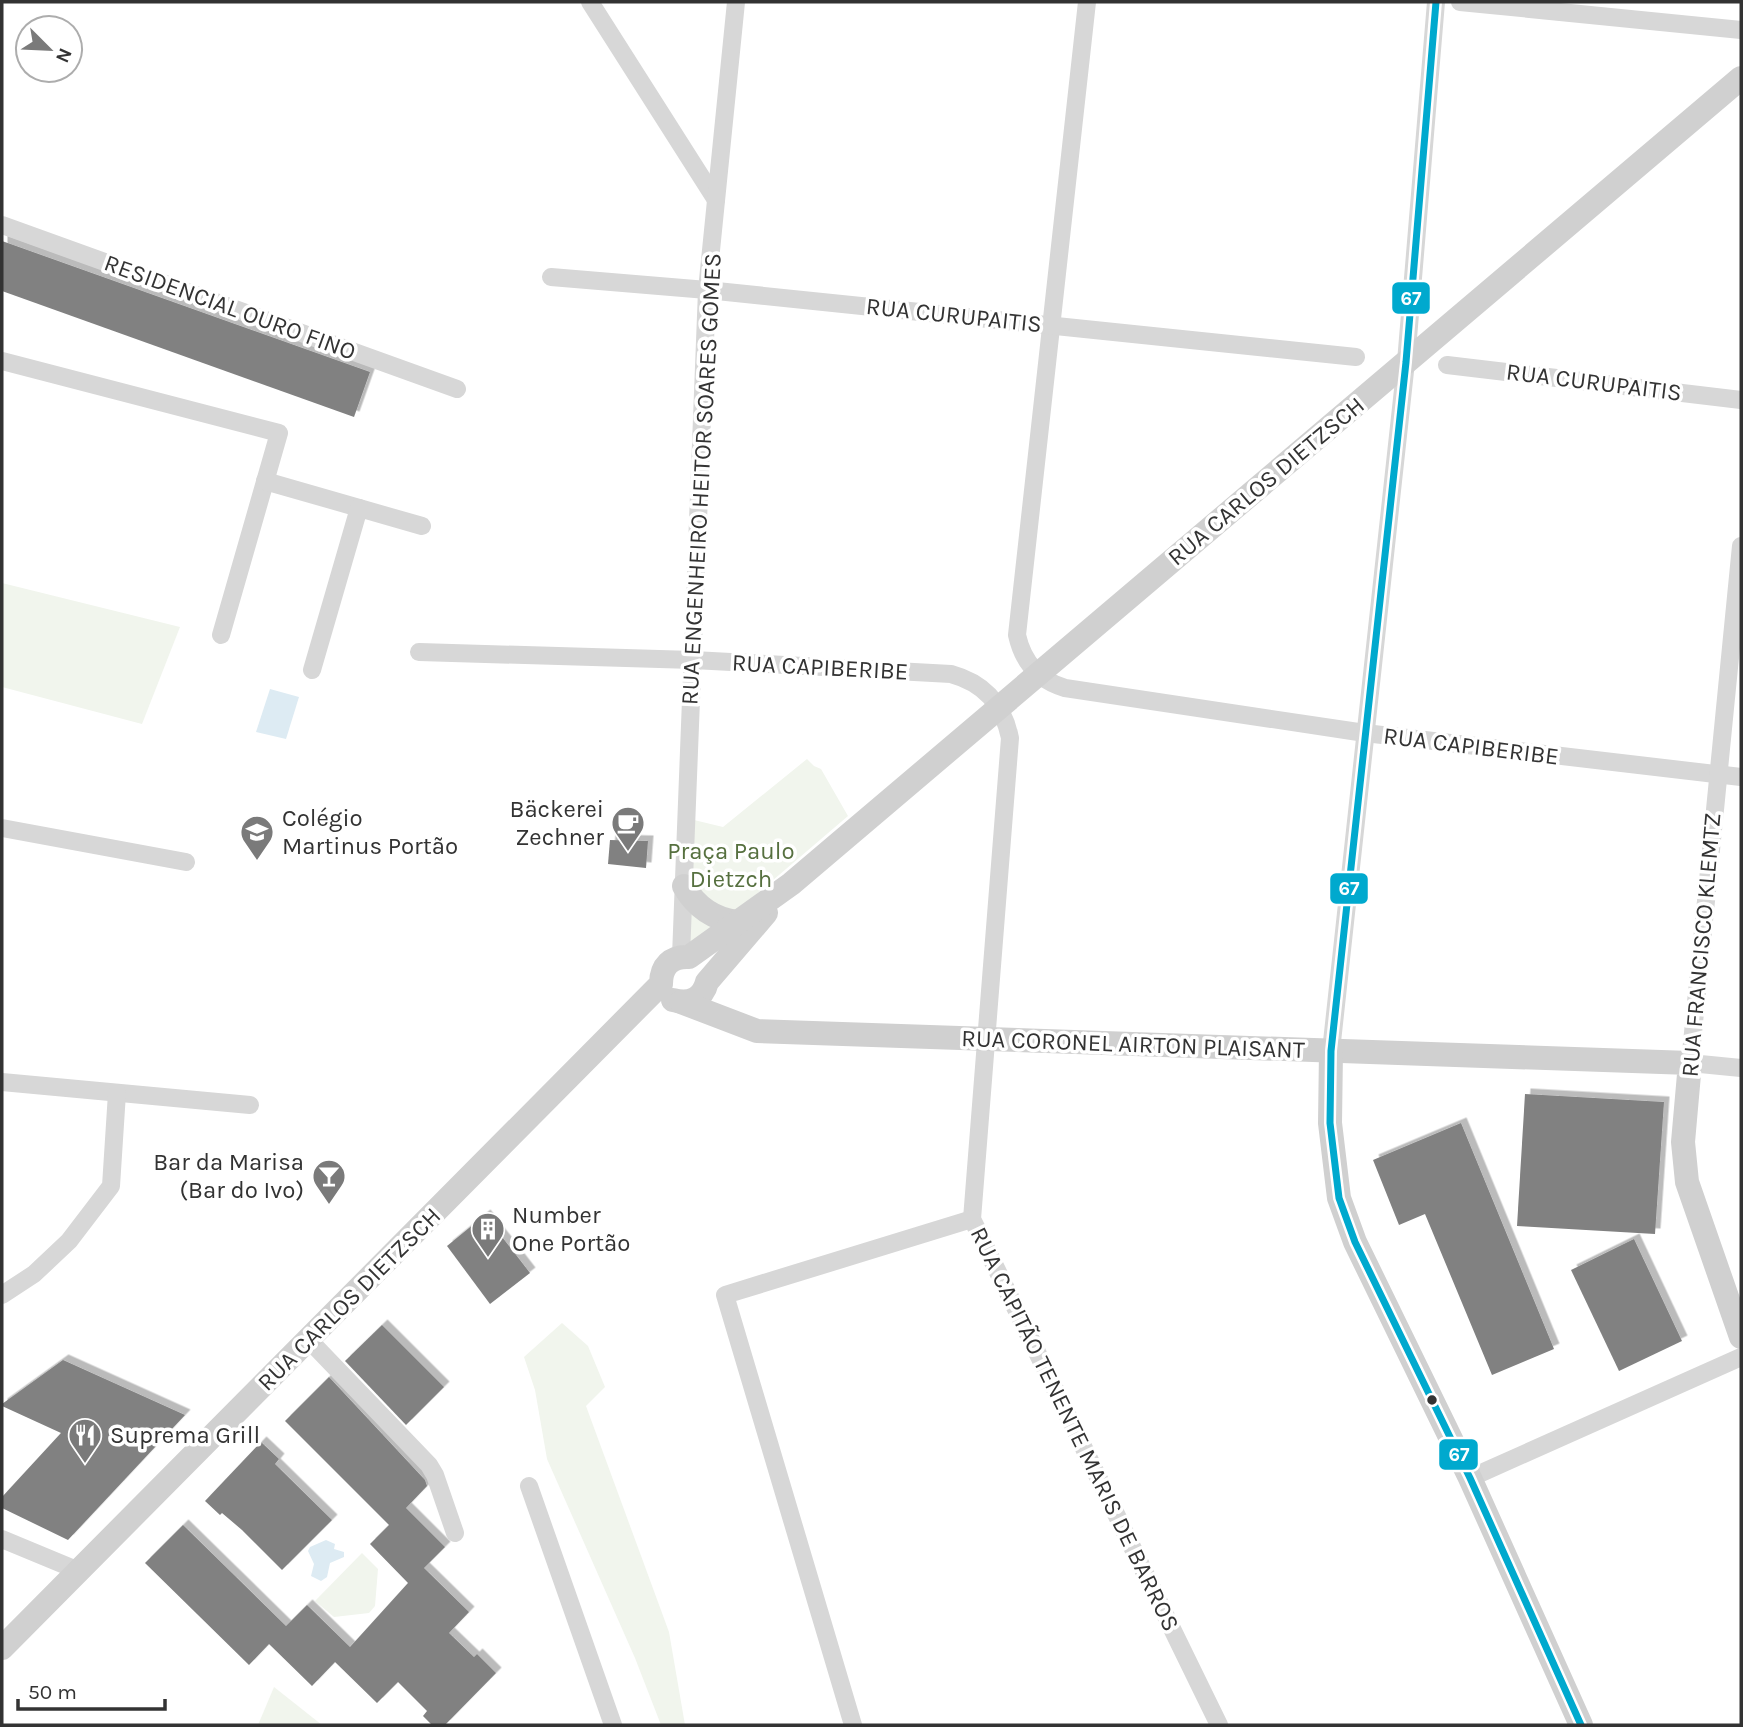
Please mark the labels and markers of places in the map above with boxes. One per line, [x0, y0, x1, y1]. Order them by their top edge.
place label: Bäckerei Zechner [509, 795, 604, 851]
place label: Colégio Martinus Portão [282, 804, 458, 860]
cafe icon: Bäckerei Zechner [609, 804, 647, 853]
school or university icon: Colégio Martinus Portão [238, 813, 276, 862]
place label: Bar da Marisa (Bar do Ivo) [153, 1148, 304, 1204]
bar icon: Bar da Marisa (Bar do Ivo) [310, 1157, 348, 1206]
place label: Number One Portão [512, 1201, 630, 1257]
building icon: Number One Portão [469, 1210, 507, 1259]
unlabelled marker [1425, 1393, 1439, 1407]
restaurant icon: Suprema Grill [66, 1416, 104, 1465]
place label: Suprema Grill [110, 1421, 260, 1449]

